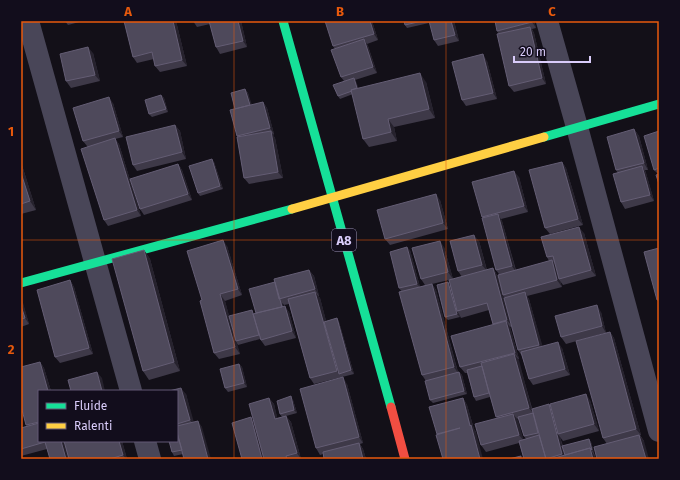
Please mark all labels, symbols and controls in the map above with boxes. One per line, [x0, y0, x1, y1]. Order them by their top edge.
text: A [123, 4, 132, 19]
text: B [336, 4, 344, 19]
text: C [548, 4, 556, 19]
scale bar [514, 38, 590, 64]
text: 20 m [520, 45, 546, 59]
text: 1 [8, 124, 14, 139]
road number: A8 [332, 229, 356, 251]
text: 2 [8, 342, 15, 357]
legend [38, 390, 178, 442]
text: Fluide [74, 399, 107, 413]
text: Ralenti [74, 419, 112, 433]

